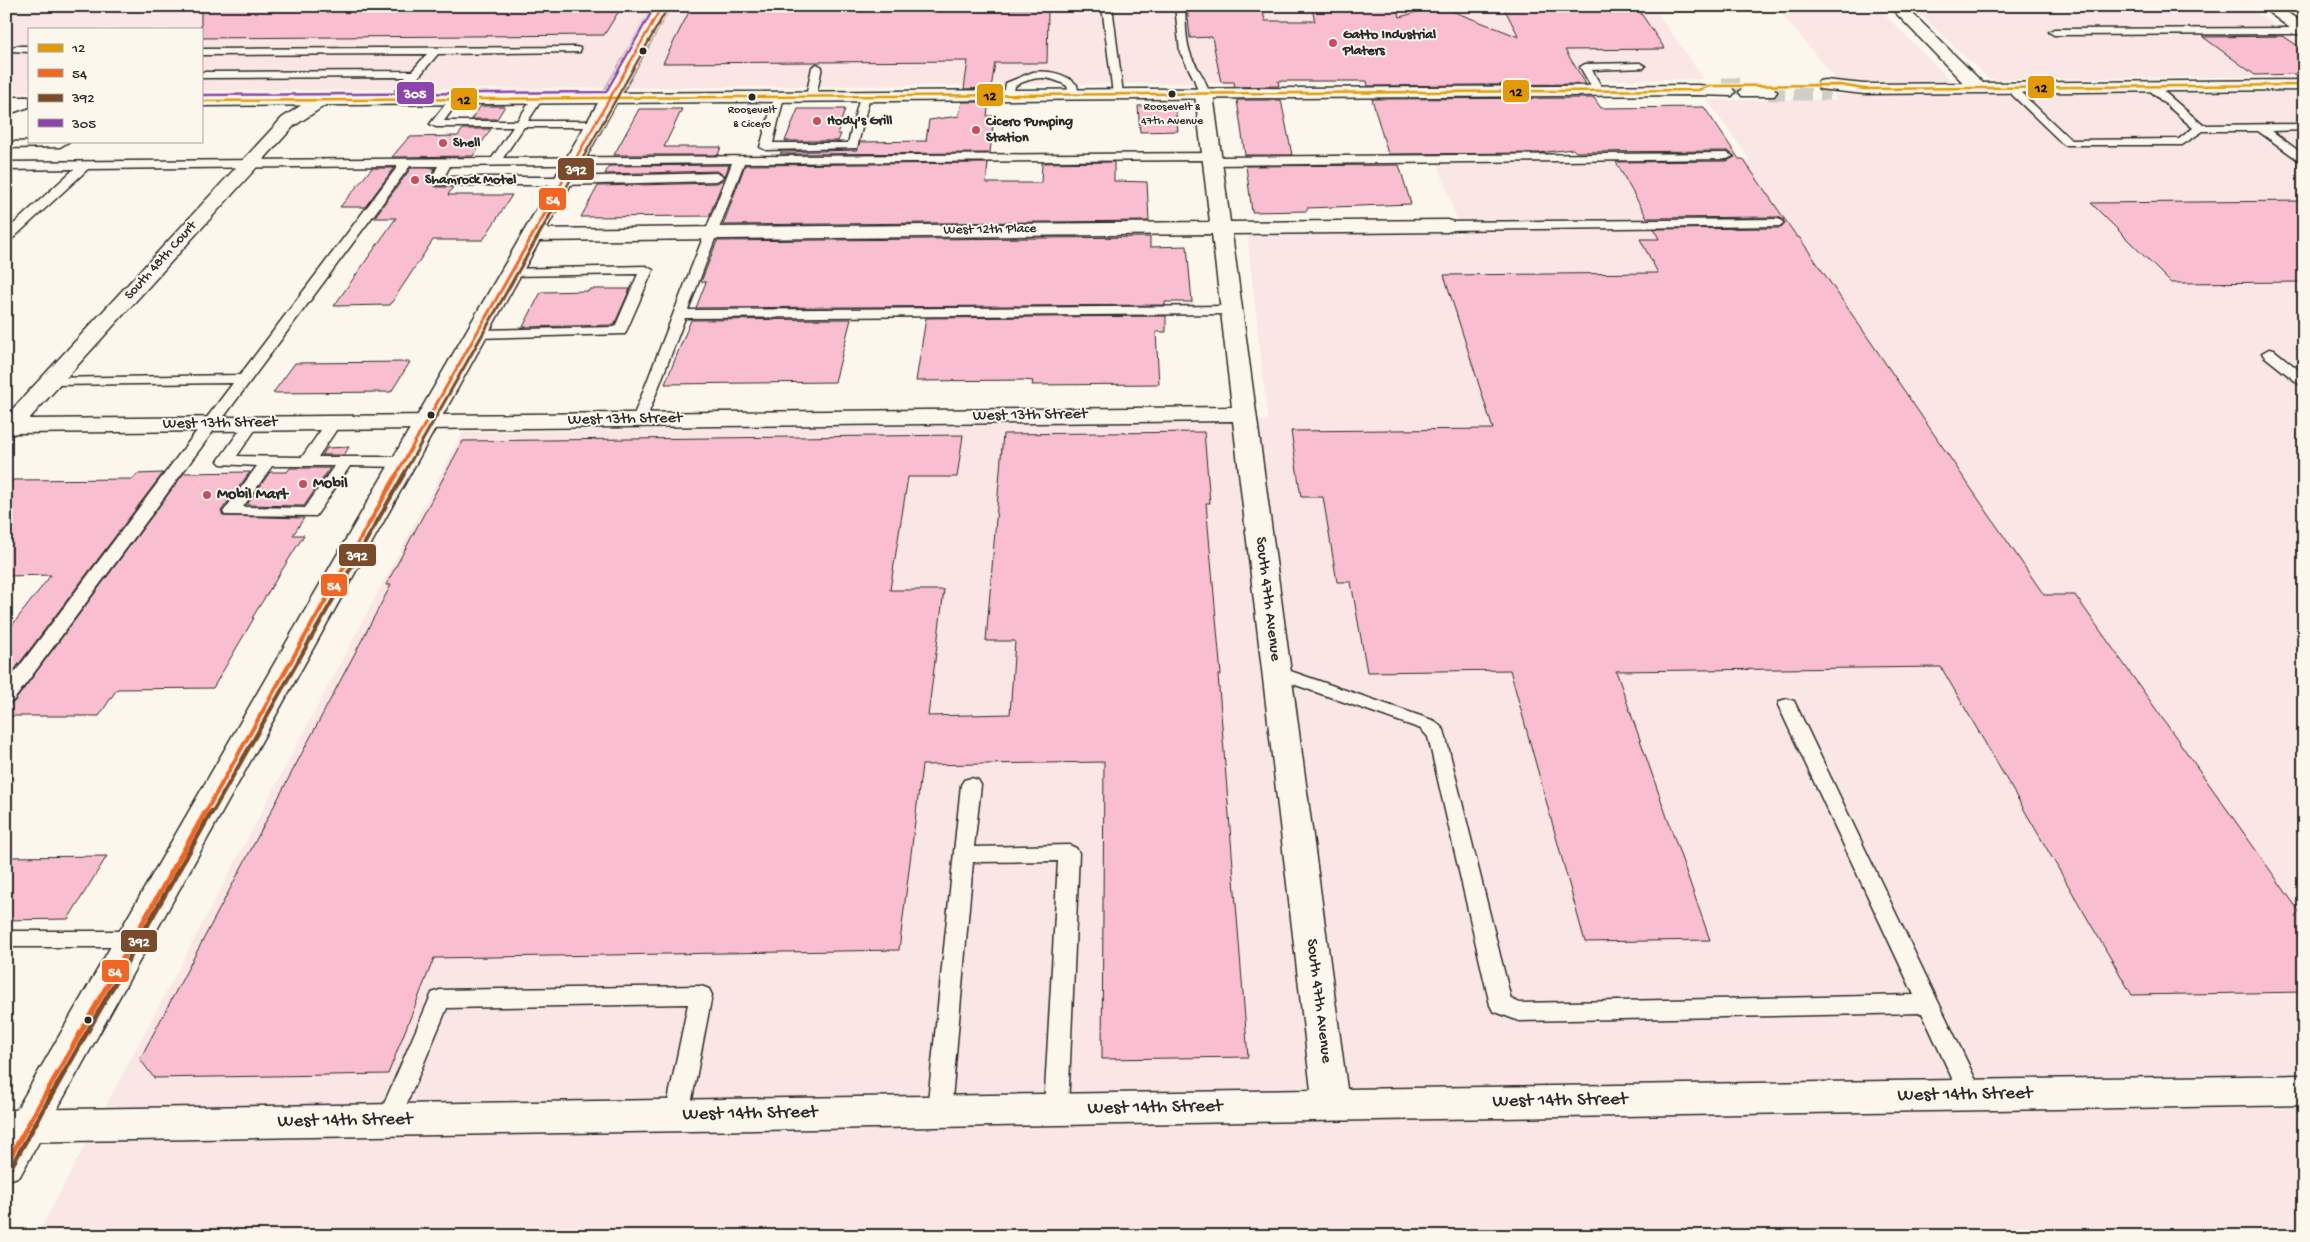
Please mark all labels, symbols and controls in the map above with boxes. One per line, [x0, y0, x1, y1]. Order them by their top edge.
place label: Gatto Industrial Platers [1342, 27, 1436, 60]
legend [28, 28, 202, 142]
marker: Gatto Industrial Platers [1327, 37, 1339, 49]
text: 12 [71, 40, 85, 58]
unlabelled marker [638, 46, 648, 56]
text: 54 [72, 66, 87, 84]
line badge: 12 [2027, 75, 2055, 99]
line badge: 12 [1502, 79, 1530, 103]
line badge: 305 [396, 81, 435, 105]
text: 12 [2034, 81, 2047, 98]
line badge: 12 [976, 83, 1004, 107]
text: 12 [1509, 85, 1522, 102]
text: 305 [403, 87, 427, 104]
line badge: 12 [450, 87, 478, 111]
text: 12 [983, 89, 996, 106]
marker: Roosevelt & 47th Avenue [1167, 89, 1177, 99]
text: 392 [71, 90, 95, 108]
marker: Roosevelt & Cicero [747, 92, 757, 102]
text: 12 [457, 93, 470, 110]
place label: Roosevelt & 47th Avenue [1141, 101, 1204, 129]
place label: Roosevelt & Cicero [728, 104, 777, 132]
place label: Hody's Grill [827, 113, 892, 130]
place label: Cicero Pumping Station [985, 114, 1073, 147]
marker: Hody's Grill [811, 115, 823, 127]
text: 305 [71, 116, 96, 134]
marker: Cicero Pumping Station [970, 124, 982, 136]
place label: Shell [453, 135, 480, 152]
marker: Shell [437, 137, 449, 149]
line badge: 392 [557, 157, 595, 181]
text: 392 [564, 163, 587, 180]
place label: Shamrock Motel [425, 172, 516, 189]
marker: Shamrock Motel [409, 174, 421, 186]
line badge: 54 [538, 187, 567, 211]
text: 54 [546, 193, 560, 210]
street label: South 48th Court [121, 217, 202, 304]
street label: West 12th Place [943, 221, 1037, 239]
street label: West 13th Street [973, 405, 1089, 426]
street label: West 13th Street [568, 409, 684, 430]
unlabelled marker [426, 410, 436, 420]
street label: West 13th Street [163, 413, 279, 434]
place label: Mobil [313, 475, 348, 494]
marker: Mobil [297, 478, 309, 490]
place label: Mobil Mart [217, 486, 289, 505]
marker: Mobil Mart [201, 489, 213, 501]
street label: South 47th Avenue [1250, 536, 1284, 663]
line badge: 392 [338, 543, 377, 567]
text: 392 [345, 549, 368, 566]
line badge: 54 [320, 573, 348, 597]
text: 54 [327, 579, 341, 596]
line badge: 392 [120, 929, 158, 953]
text: 392 [127, 935, 150, 952]
street label: South 47th Avenue [1301, 938, 1335, 1065]
line badge: 54 [101, 959, 130, 983]
text: 54 [108, 965, 122, 982]
unlabelled marker [83, 1015, 93, 1025]
street label: West 14th Street [1897, 1082, 2035, 1108]
street label: West 14th Street [1492, 1088, 1630, 1114]
street label: West 14th Street [1087, 1095, 1225, 1121]
street label: West 14th Street [682, 1101, 820, 1127]
street label: West 14th Street [277, 1108, 415, 1134]

